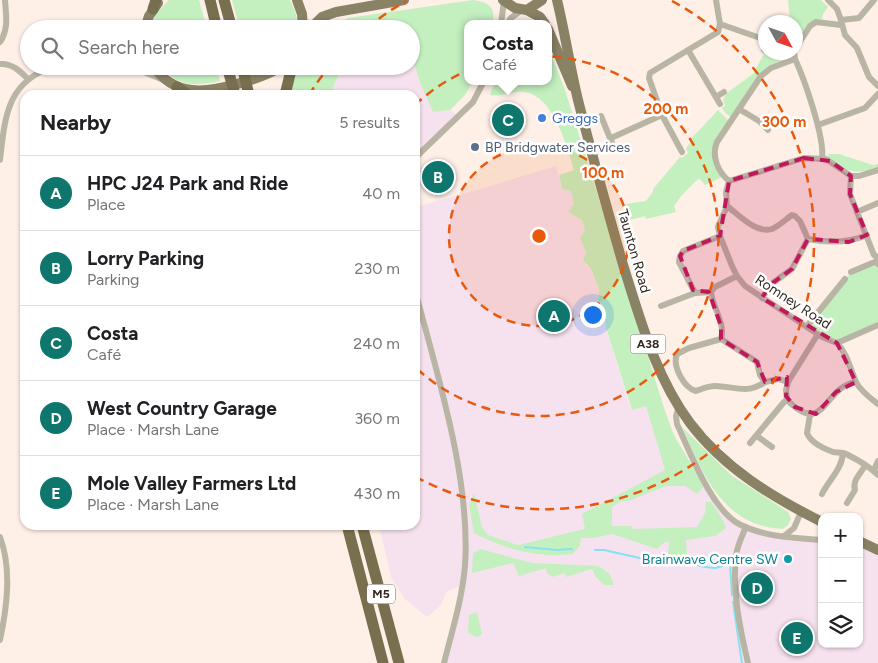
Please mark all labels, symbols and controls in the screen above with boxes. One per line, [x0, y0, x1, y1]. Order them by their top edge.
north arrow [758, 15, 803, 60]
search box [20, 20, 420, 75]
popup [464, 20, 552, 85]
text: Costa [482, 32, 534, 55]
icon: search [38, 34, 66, 62]
text: Search here [78, 36, 180, 59]
text: Café [482, 55, 517, 74]
text: 200 m [644, 100, 688, 118]
pin: C [492, 101, 524, 139]
text: Nearby [40, 110, 111, 135]
place label: Greggs [552, 110, 598, 127]
marker: Greggs [536, 112, 548, 124]
text: 5 results [339, 113, 400, 132]
text: 300 m [762, 113, 806, 131]
place label: BP Bridgwater Services [485, 139, 630, 156]
marker: BP Bridgwater Services [469, 141, 481, 153]
pin: B [422, 158, 454, 196]
text: 100 m [582, 164, 624, 182]
text: HPC J24 Park and Ride [87, 172, 288, 195]
text: A [50, 184, 62, 203]
text: 40 m [362, 184, 400, 203]
text: Place [87, 195, 125, 214]
street label: Taunton Road [614, 207, 654, 295]
centre of rings [530, 227, 548, 245]
text: Lorry Parking [87, 247, 204, 270]
text: B [51, 259, 61, 278]
text: 230 m [355, 259, 400, 278]
text: Parking [87, 270, 139, 289]
street label: Romney Road [752, 271, 834, 333]
pin: A [538, 297, 570, 335]
your location [580, 302, 606, 328]
text: Costa [87, 322, 138, 345]
text: C [50, 334, 62, 353]
text: 240 m [353, 334, 400, 353]
road number: A38 [630, 334, 666, 354]
text: Café [87, 345, 121, 364]
text: West Country Garage [87, 397, 277, 420]
text: D [50, 409, 62, 428]
text: 360 m [354, 409, 400, 428]
text: Place · Marsh Lane [87, 420, 219, 439]
text: Mole Valley Farmers Ltd [87, 472, 296, 495]
text: E [51, 484, 61, 503]
text: 430 m [354, 484, 400, 503]
text: Place · Marsh Lane [87, 495, 219, 514]
map controls [818, 513, 863, 648]
button: + [818, 513, 863, 558]
place label: Brainwave Centre SW [642, 551, 779, 568]
marker: Brainwave Centre SW [782, 553, 794, 565]
button: − [818, 558, 863, 603]
pin: D [741, 569, 773, 607]
road number: M5 [367, 584, 395, 604]
button: layers [818, 603, 863, 648]
pin: E [781, 619, 813, 657]

